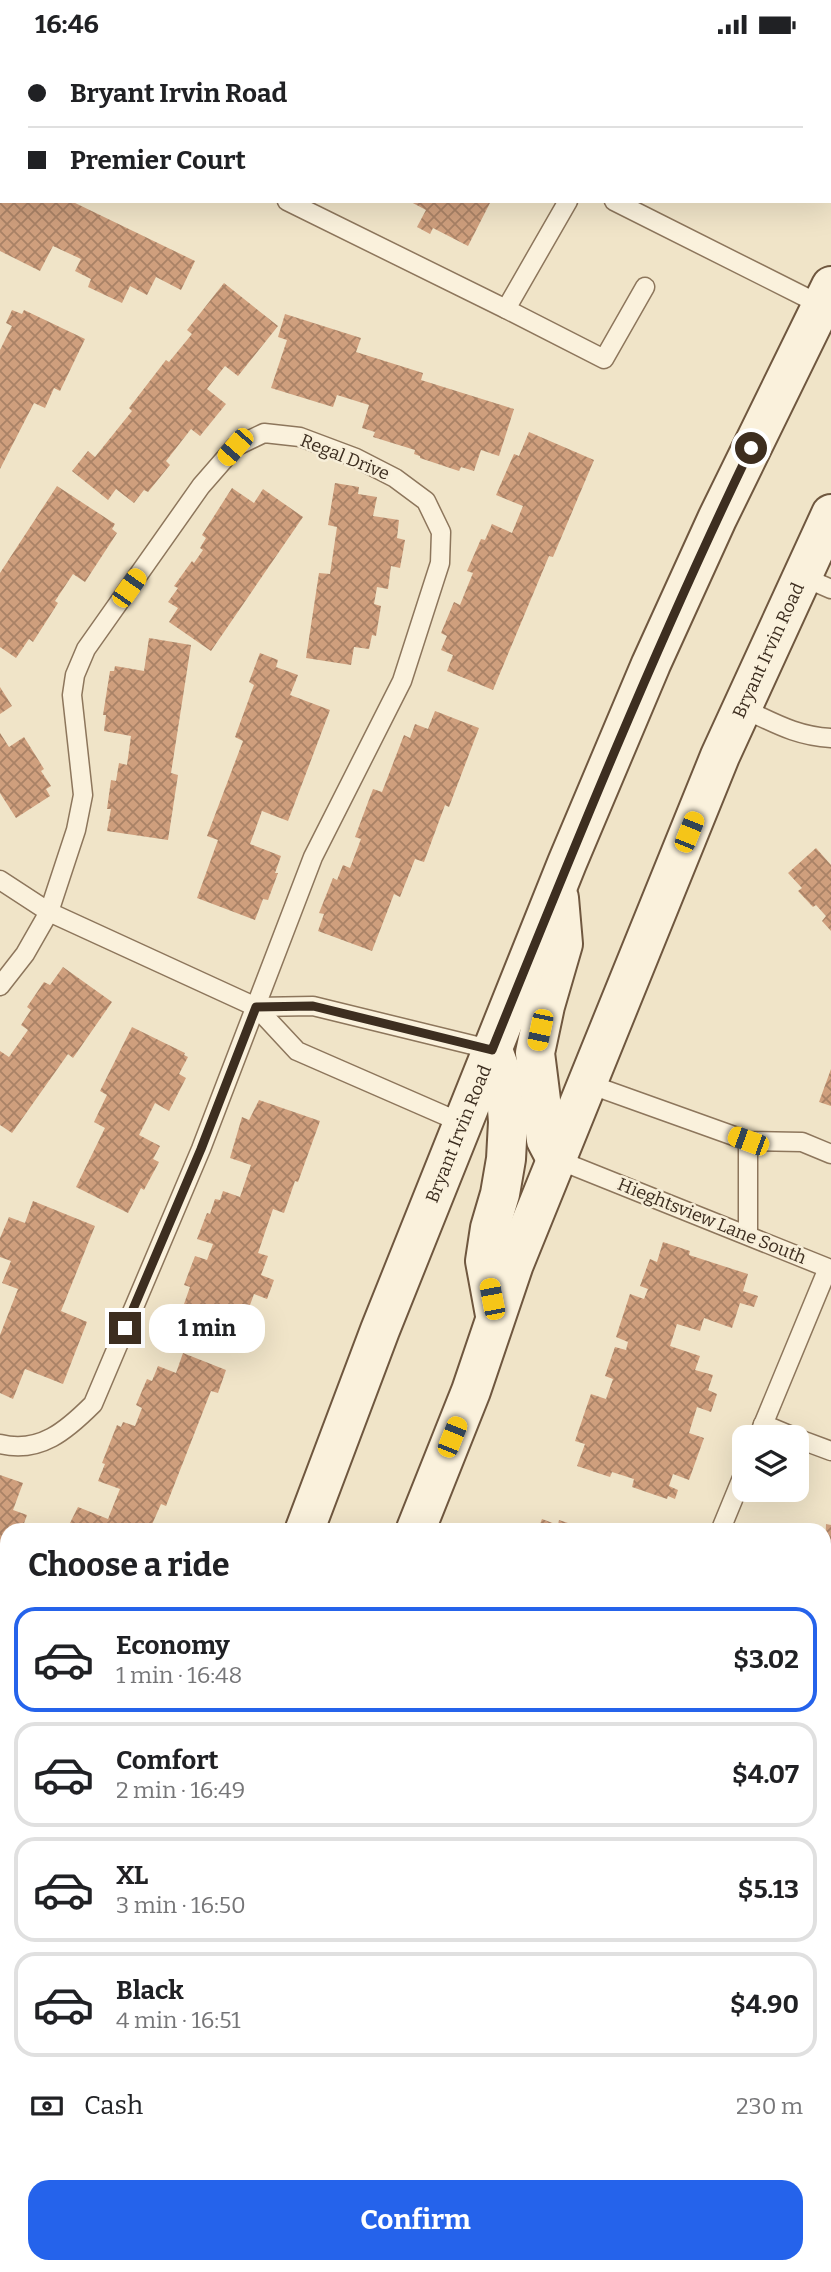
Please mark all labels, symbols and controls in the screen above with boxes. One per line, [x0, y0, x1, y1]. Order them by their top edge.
text: 16:46 [35, 9, 99, 40]
text: Bryant Irvin Road [70, 78, 287, 109]
text: Premier Court [70, 145, 246, 176]
car [214, 424, 257, 470]
street label: Regal Drive [297, 429, 393, 485]
route start [735, 432, 767, 464]
car [109, 565, 150, 611]
street label: Bryant Irvin Road [728, 579, 809, 722]
car [672, 809, 707, 855]
car [526, 1007, 555, 1053]
street label: Bryant Irvin Road [421, 1061, 496, 1206]
car [725, 1124, 772, 1158]
street label: Hieghtsview Lane South [614, 1173, 810, 1269]
car [478, 1276, 507, 1322]
callout: 1 min [150, 1303, 265, 1353]
route end [109, 1312, 141, 1344]
text: 1 min [178, 1314, 236, 1342]
car [435, 1414, 470, 1460]
map controls [732, 1425, 809, 1502]
button: layers [732, 1425, 809, 1502]
text: Choose a ride [28, 1546, 229, 1584]
icon: car [32, 1628, 95, 1691]
text: Economy [116, 1630, 230, 1661]
text: $3.02 [733, 1644, 799, 1675]
text: 1 min · 16:48 [116, 1661, 242, 1689]
icon: car [32, 1743, 95, 1806]
text: Comfort [116, 1745, 219, 1776]
text: $4.07 [732, 1759, 799, 1790]
text: 2 min · 16:49 [116, 1776, 245, 1804]
icon: car [32, 1858, 95, 1921]
text: XL [116, 1860, 148, 1891]
text: $5.13 [738, 1874, 799, 1905]
text: 3 min · 16:50 [116, 1891, 246, 1919]
icon: car [32, 1973, 95, 2036]
text: Black [116, 1975, 184, 2006]
text: $4.90 [730, 1989, 799, 2020]
text: 4 min · 16:51 [116, 2006, 240, 2034]
icon: cash [28, 2087, 66, 2125]
text: Cash [84, 2090, 143, 2121]
text: 230 m [736, 2092, 803, 2120]
button: Confirm [28, 2180, 803, 2260]

